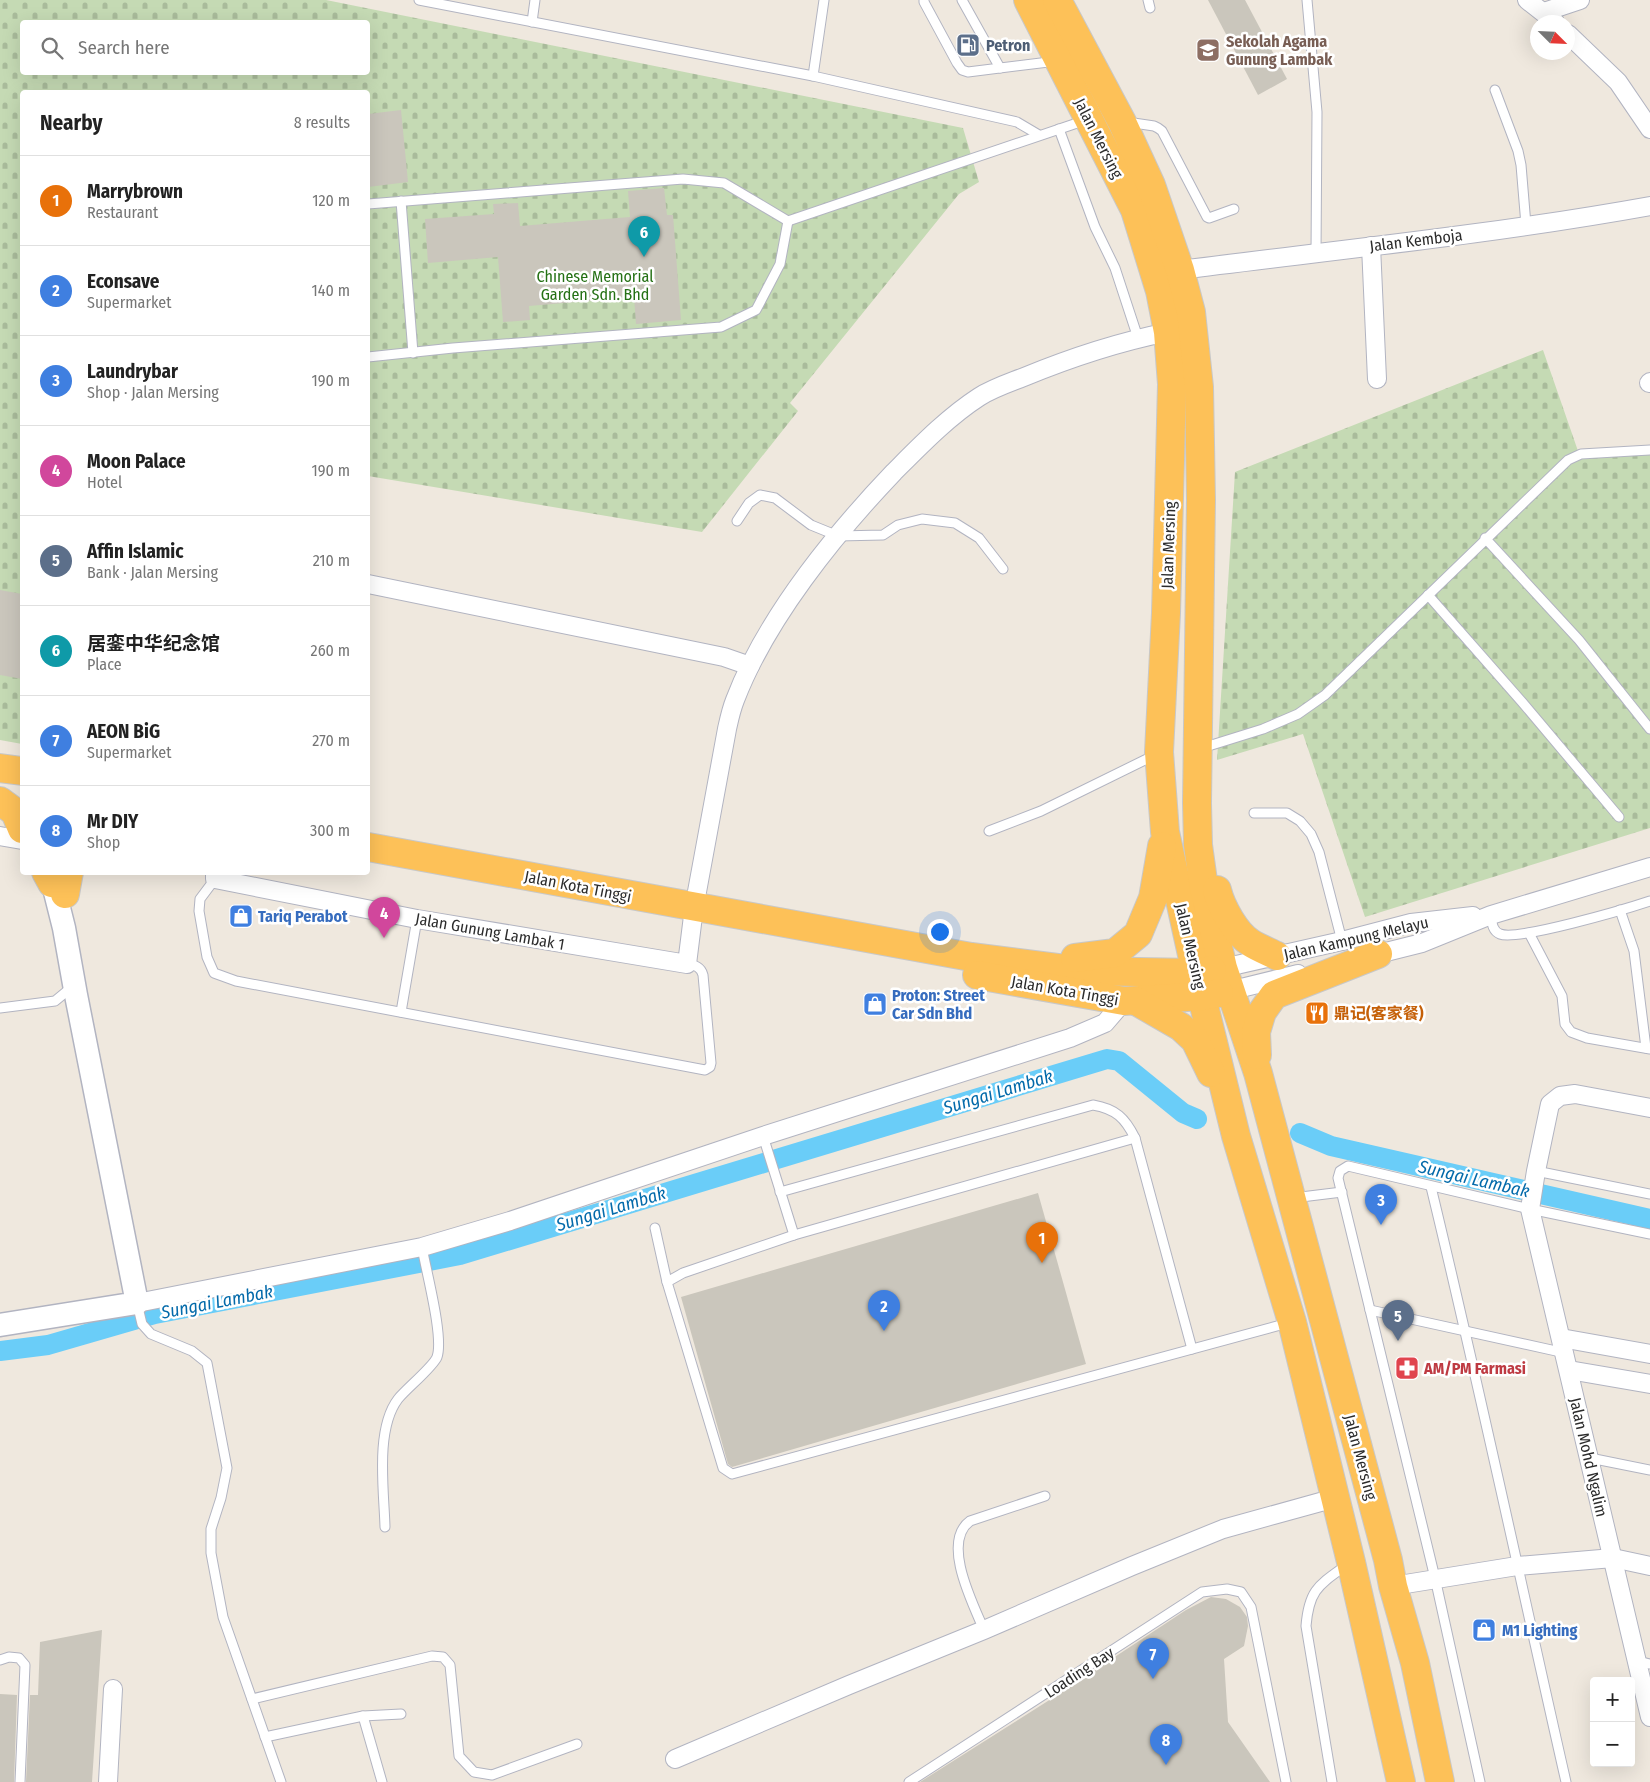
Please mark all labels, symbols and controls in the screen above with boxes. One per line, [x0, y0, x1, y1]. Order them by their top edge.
north arrow [1530, 15, 1575, 60]
search box [20, 20, 370, 75]
fuel station icon: Petron [955, 32, 981, 58]
place label: Sekolah Agama Gunung Lambak [1226, 32, 1333, 69]
icon: search [38, 34, 66, 62]
text: Search here [78, 36, 170, 59]
place label: Petron [986, 36, 1030, 55]
school or university icon: Sekolah Agama Gunung Lambak [1195, 37, 1221, 63]
street label: Jalan Mersing [1070, 95, 1127, 182]
text: Nearby [40, 110, 102, 136]
text: 8 results [294, 113, 350, 132]
text: Marrybrown [87, 180, 183, 203]
text: 1 [53, 191, 59, 210]
text: 120 m [312, 191, 350, 210]
text: Restaurant [87, 203, 158, 222]
pin: 6 [628, 216, 660, 257]
street label: Jalan Kemboja [1369, 225, 1464, 256]
park label: Chinese Memorial Garden Sdn. Bhd [537, 267, 653, 304]
text: Econsave [87, 270, 159, 293]
text: 2 [52, 281, 60, 300]
text: 140 m [312, 281, 350, 300]
text: Supermarket [87, 293, 171, 312]
text: Laundrybar [87, 360, 178, 383]
text: 3 [52, 371, 60, 390]
text: 190 m [312, 371, 350, 390]
text: Shop · Jalan Mersing [87, 383, 219, 402]
text: Moon Palace [87, 450, 186, 473]
text: 4 [52, 461, 60, 480]
text: 190 m [312, 461, 350, 480]
text: Hotel [87, 473, 122, 492]
street label: Jalan Mersing [1157, 500, 1180, 589]
text: Affin Islamic [87, 540, 184, 563]
text: 5 [52, 551, 60, 570]
text: 210 m [313, 551, 350, 570]
text: Bank · Jalan Mersing [87, 563, 218, 582]
text: 居銮中华纪念馆 [87, 632, 220, 655]
text: 6 [52, 641, 60, 660]
text: 260 m [311, 641, 350, 660]
text: Place [87, 655, 122, 674]
text: AEON BiG [87, 720, 160, 743]
text: 7 [53, 731, 59, 750]
text: 270 m [312, 731, 350, 750]
text: Supermarket [87, 743, 171, 762]
text: Mr DIY [87, 810, 138, 833]
text: 8 [52, 821, 60, 840]
text: 300 m [310, 821, 350, 840]
text: Shop [87, 833, 120, 852]
street label: Jalan Kota Tinggi [523, 867, 633, 906]
pin: 4 [368, 897, 400, 938]
street label: Jalan Mersing [1171, 901, 1210, 991]
shop icon: Tariq Perabot [228, 903, 254, 929]
place label: Tariq Perabot [258, 907, 348, 926]
street label: Jalan Gunung Lambak 1 [414, 909, 566, 954]
street label: Jalan Kampung Melayu [1282, 913, 1430, 964]
your location [927, 919, 953, 945]
street label: Jalan Kota Tinggi [1010, 972, 1120, 1009]
place label: Proton: Street Car Sdn Bhd [892, 986, 985, 1023]
shop icon: Proton: Street Car Sdn Bhd [862, 991, 888, 1017]
restaurant icon: 鼎记(客家餐) [1304, 1000, 1330, 1026]
place label: 鼎记(客家餐) [1334, 1004, 1424, 1023]
water label: Sungai Lambak [940, 1065, 1055, 1119]
water label: Sungai Lambak [1415, 1155, 1532, 1202]
water label: Sungai Lambak [553, 1182, 668, 1236]
pin: 3 [1365, 1184, 1397, 1225]
pin: 1 [1026, 1222, 1058, 1263]
water label: Sungai Lambak [158, 1280, 275, 1324]
pin: 2 [868, 1290, 900, 1331]
pin: 5 [1382, 1300, 1414, 1341]
pharmacy icon: AM/PM Farmasi [1394, 1355, 1420, 1381]
place label: AM/PM Farmasi [1423, 1359, 1526, 1378]
street label: Jalan Mohd Ngalim [1566, 1396, 1611, 1519]
street label: Jalan Mersing [1340, 1412, 1381, 1502]
shop icon: M1 Lighting [1471, 1617, 1497, 1643]
place label: M1 Lighting [1502, 1621, 1577, 1640]
pin: 7 [1137, 1638, 1169, 1679]
street label: Loading Bay [1041, 1643, 1118, 1702]
map controls [1590, 1677, 1635, 1767]
button: + [1590, 1677, 1635, 1722]
button: − [1590, 1722, 1635, 1767]
pin: 8 [1150, 1724, 1182, 1765]

